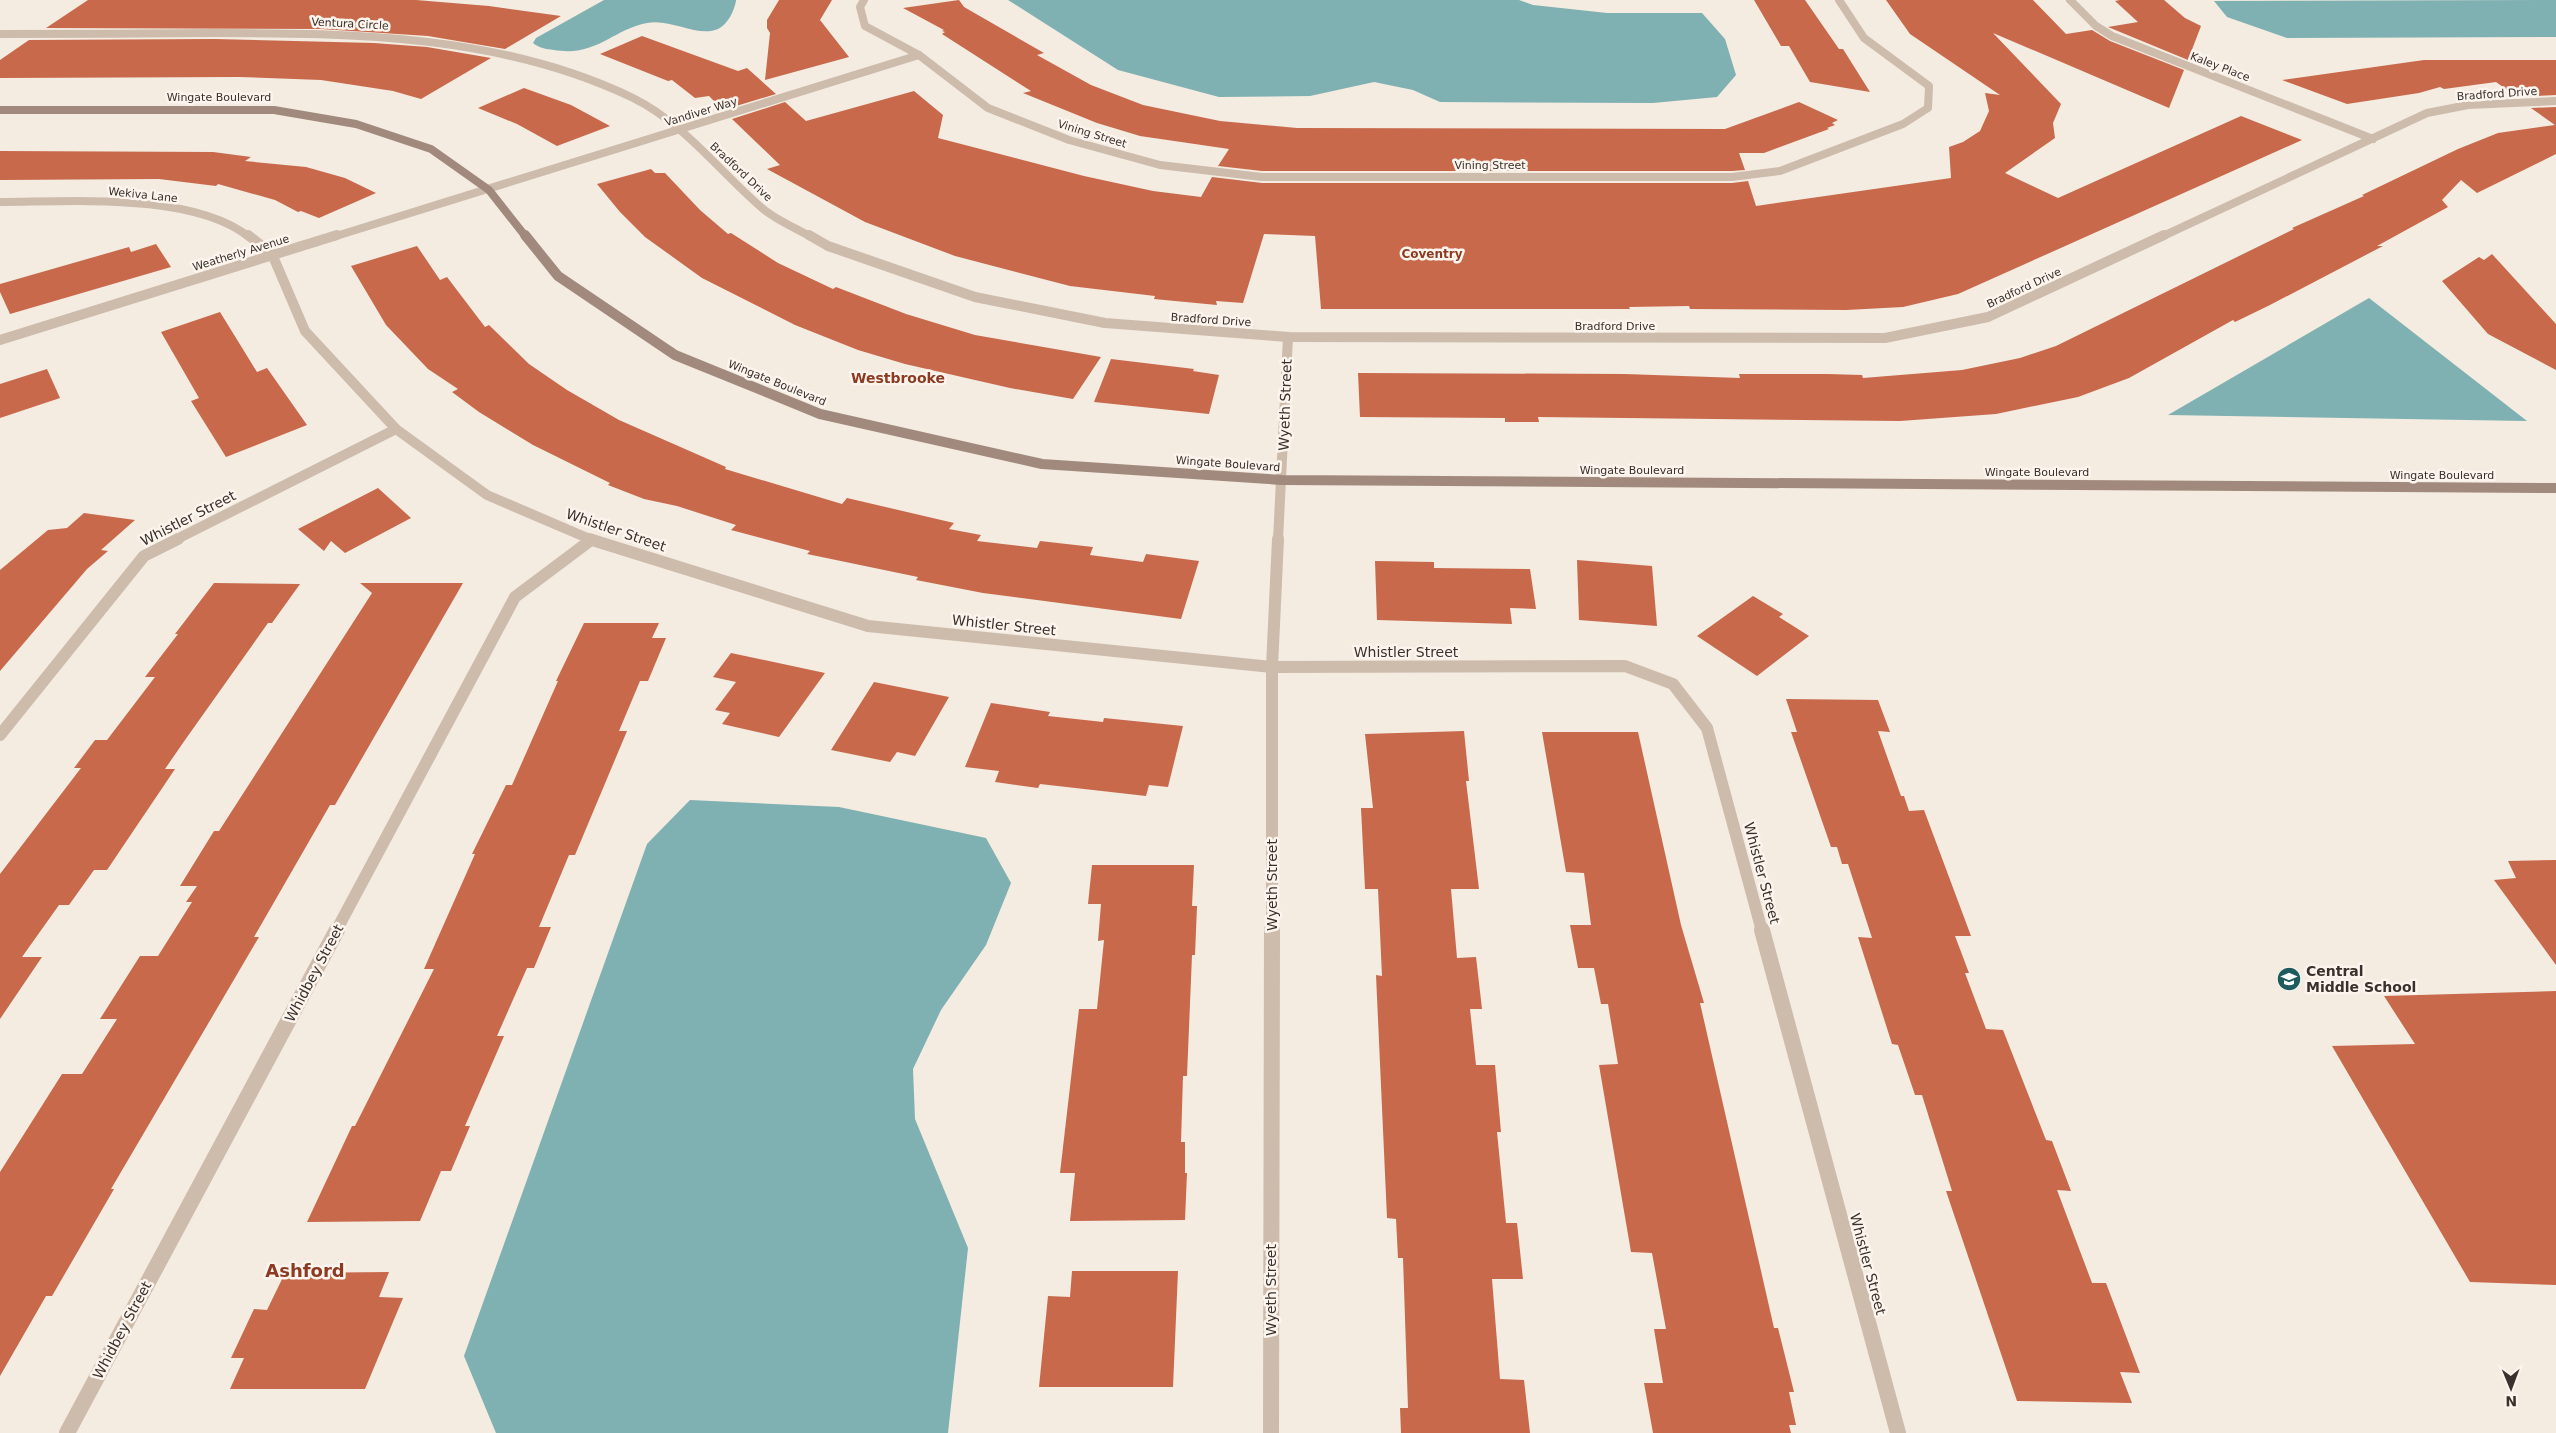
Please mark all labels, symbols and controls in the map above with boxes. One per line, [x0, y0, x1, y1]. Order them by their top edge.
street label: Ventura Circle [311, 15, 389, 33]
street label: Kaley Place [2188, 50, 2252, 84]
street label: Bradford Drive [2456, 85, 2538, 103]
street label: Wingate Boulevard [167, 91, 271, 104]
street label: Vandiver Way [663, 95, 739, 129]
street label: Vining Street [1056, 117, 1129, 151]
street label: Bradford Drive [707, 140, 775, 204]
street label: Vining Street [1454, 159, 1526, 172]
street label: Wekiva Lane [108, 185, 179, 205]
street label: Weatherly Avenue [191, 232, 291, 274]
district label: Coventry [1401, 247, 1463, 261]
street label: Bradford Drive [1985, 265, 2063, 311]
street label: Bradford Drive [1170, 311, 1252, 329]
street label: Bradford Drive [1575, 320, 1655, 333]
street label: Wingate Boulevard [726, 357, 828, 409]
street label: Wyeth Street [1275, 358, 1295, 451]
district label: Westbrooke [851, 370, 945, 386]
street label: Wingate Boulevard [1175, 454, 1281, 474]
street label: Wingate Boulevard [1580, 464, 1684, 477]
street label: Wingate Boulevard [1985, 466, 2089, 479]
street label: Wingate Boulevard [2390, 469, 2494, 482]
street label: Whistler Street [138, 487, 239, 549]
street label: Whistler Street [564, 505, 669, 555]
street label: Whistler Street [951, 612, 1057, 638]
street label: Whistler Street [1354, 644, 1459, 660]
street label: Whistler Street [1741, 820, 1783, 926]
street label: Wyeth Street [1264, 839, 1280, 931]
street label: Whidbey Street [282, 921, 347, 1025]
place label: Central Middle School [2306, 963, 2416, 995]
school or university icon: Central Middle School [2276, 966, 2302, 992]
street label: Whistler Street [1847, 1211, 1889, 1317]
street label: Wyeth Street [1263, 1244, 1279, 1336]
district label: Ashford [265, 1260, 345, 1281]
street label: Whidbey Street [90, 1278, 155, 1382]
north arrow [2486, 1363, 2536, 1413]
text: N [2505, 1393, 2517, 1409]

